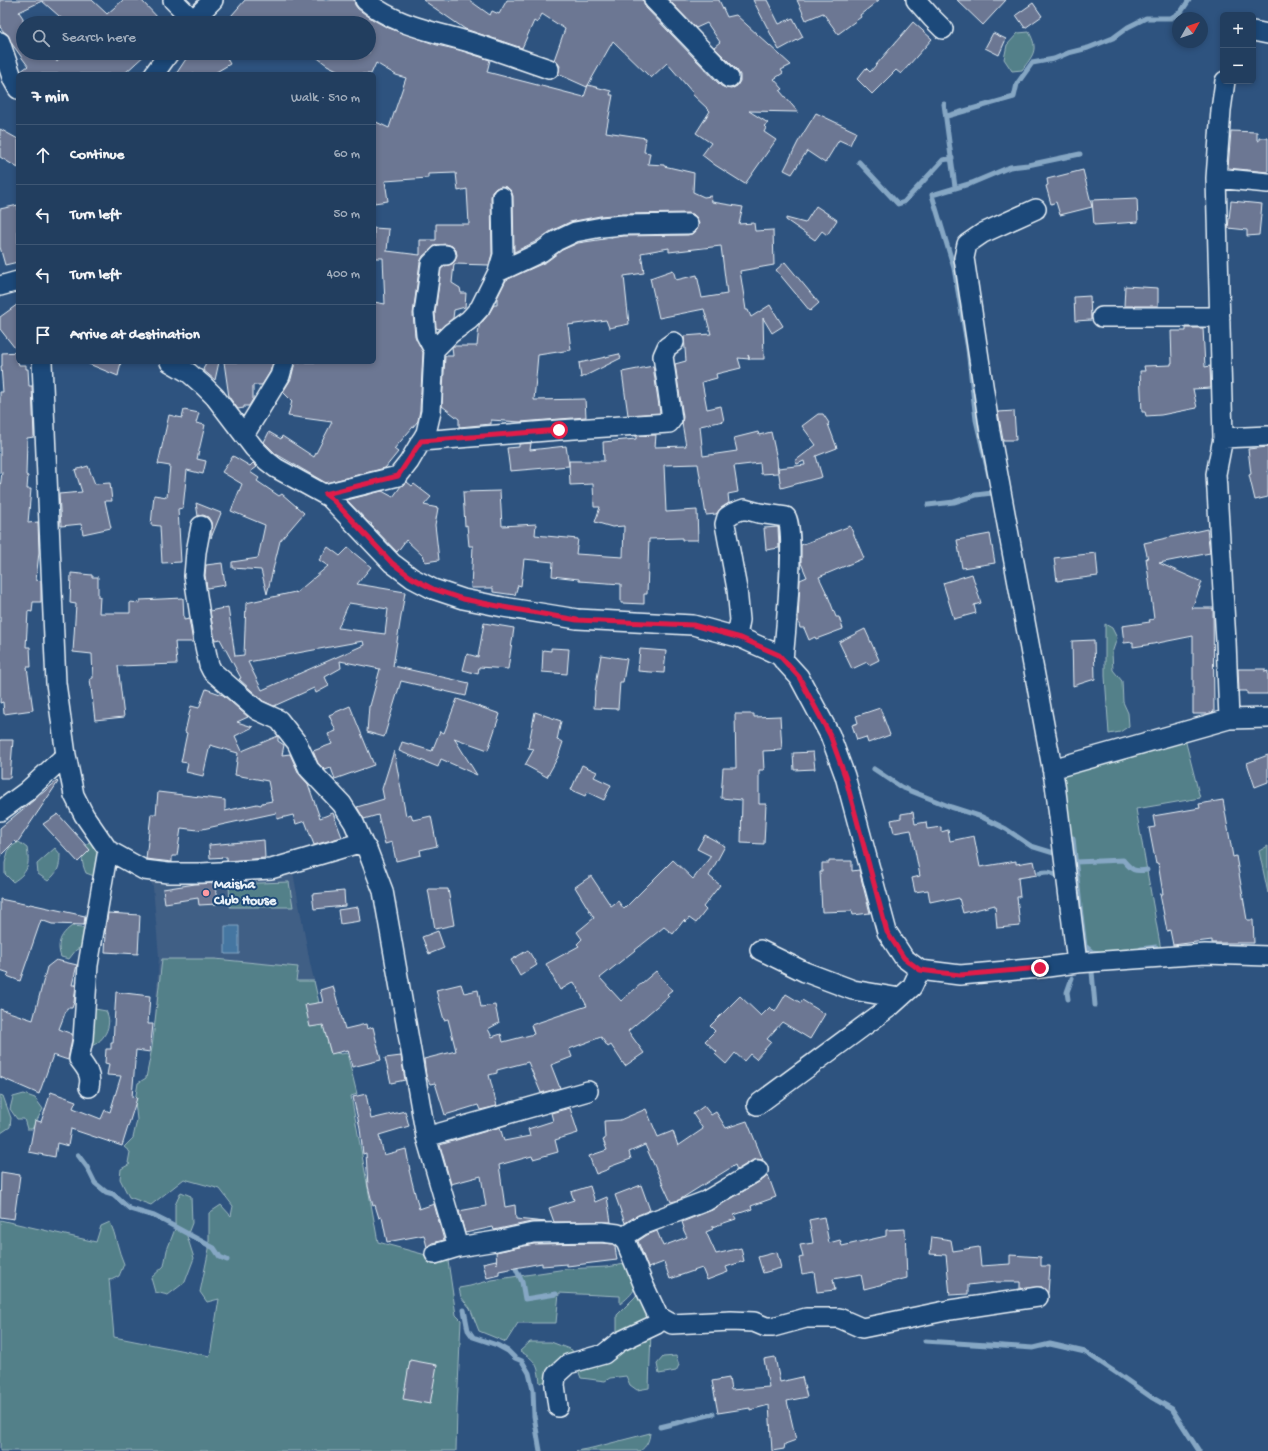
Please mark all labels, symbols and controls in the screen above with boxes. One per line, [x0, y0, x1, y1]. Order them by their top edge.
north arrow [1172, 12, 1208, 48]
map controls [1220, 12, 1256, 84]
button: + [1220, 12, 1256, 48]
search box [16, 16, 376, 60]
icon: search [30, 27, 52, 49]
text: Search here [62, 29, 136, 47]
button: − [1220, 48, 1256, 84]
text: 7 min [32, 88, 69, 108]
text: Walk · 510 m [291, 91, 360, 106]
icon: ahead [32, 144, 54, 166]
text: Continue [70, 146, 124, 164]
text: 60 m [334, 147, 360, 162]
icon: left [32, 204, 54, 226]
text: Turn left [70, 206, 121, 224]
text: 50 m [333, 207, 360, 222]
icon: left [32, 264, 54, 286]
text: Turn left [70, 266, 121, 284]
text: 400 m [327, 267, 360, 282]
icon: arrive [32, 324, 54, 346]
text: Arrive at destination [70, 326, 200, 344]
route start [550, 421, 568, 439]
place label: Maisha Club House [213, 877, 277, 910]
marker: Maisha Club House [201, 888, 211, 898]
route end [1031, 959, 1049, 977]

